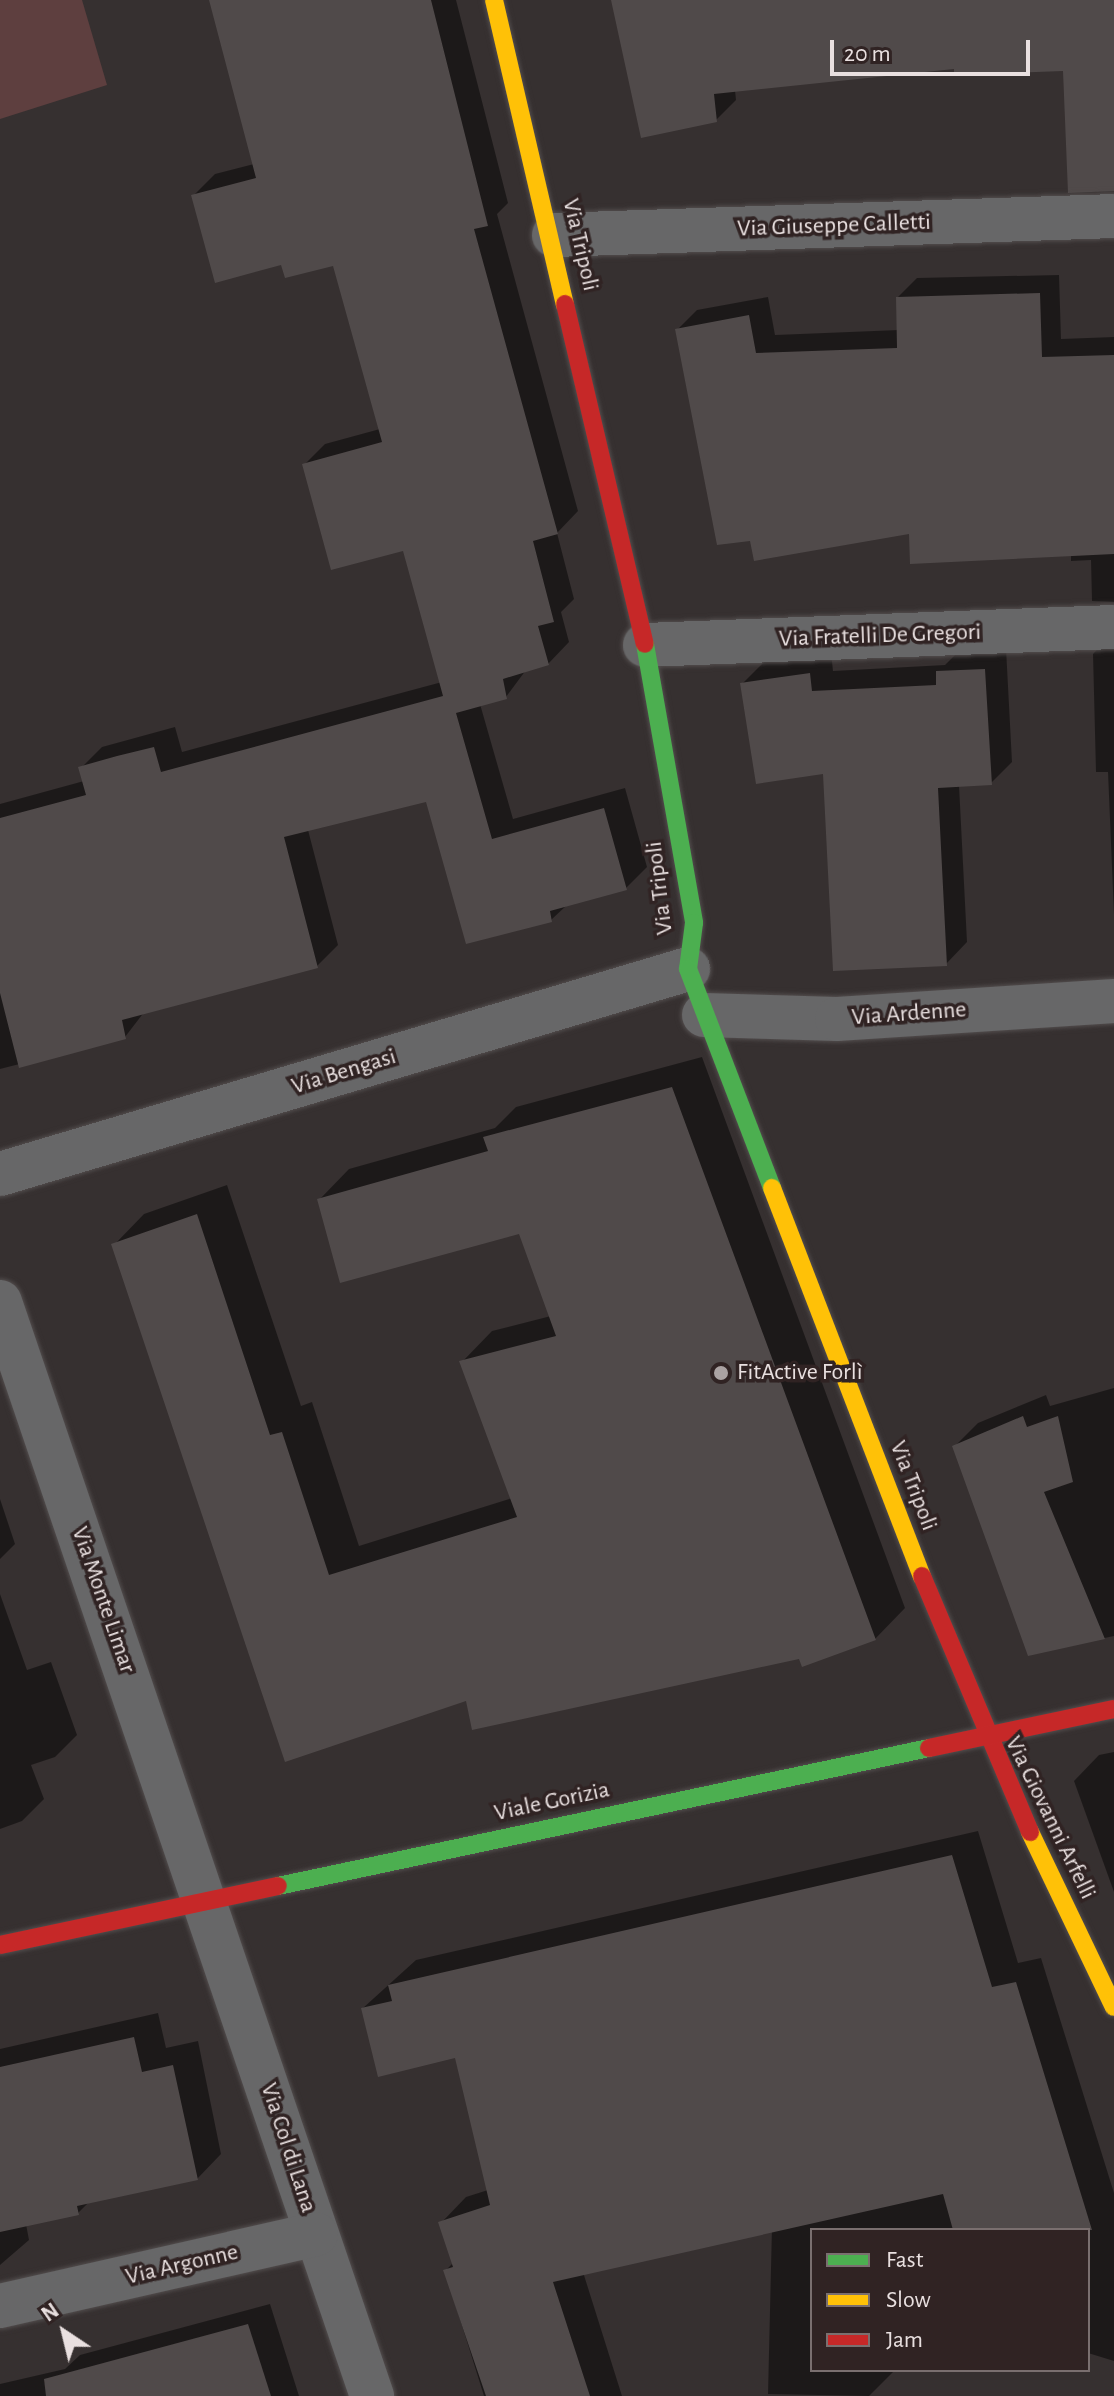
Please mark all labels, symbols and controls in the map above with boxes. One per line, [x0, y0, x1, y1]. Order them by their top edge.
scale bar [834, 24, 1034, 74]
text: 20 m [844, 42, 891, 66]
street label: Via Tripoli [555, 196, 605, 294]
street label: Via Giuseppe Calletti [737, 208, 931, 244]
street label: Via Fratelli De Gregori [778, 618, 982, 654]
street label: Via Tripoli [640, 840, 680, 936]
street label: Via Ardenne [851, 996, 967, 1032]
street label: Via Bengasi [288, 1042, 400, 1102]
place label: FitActive Forlì [737, 1359, 862, 1387]
marker: FitActive Forlì [712, 1364, 730, 1382]
street label: Via Tripoli [883, 1437, 943, 1535]
street label: Via Monte Limar [65, 1523, 141, 1677]
street label: Via Giovanni Arfelli [998, 1732, 1102, 1904]
street label: Viale Gorizia [492, 1776, 612, 1828]
street label: Via Col di Lana [254, 2080, 322, 2216]
legend [810, 2228, 1090, 2372]
street label: Via Argonne [123, 2238, 241, 2292]
text: Fast [886, 2248, 923, 2272]
text: Slow [886, 2288, 931, 2312]
north arrow [24, 2292, 104, 2372]
text: N [38, 2299, 63, 2326]
text: Jam [886, 2328, 923, 2352]

